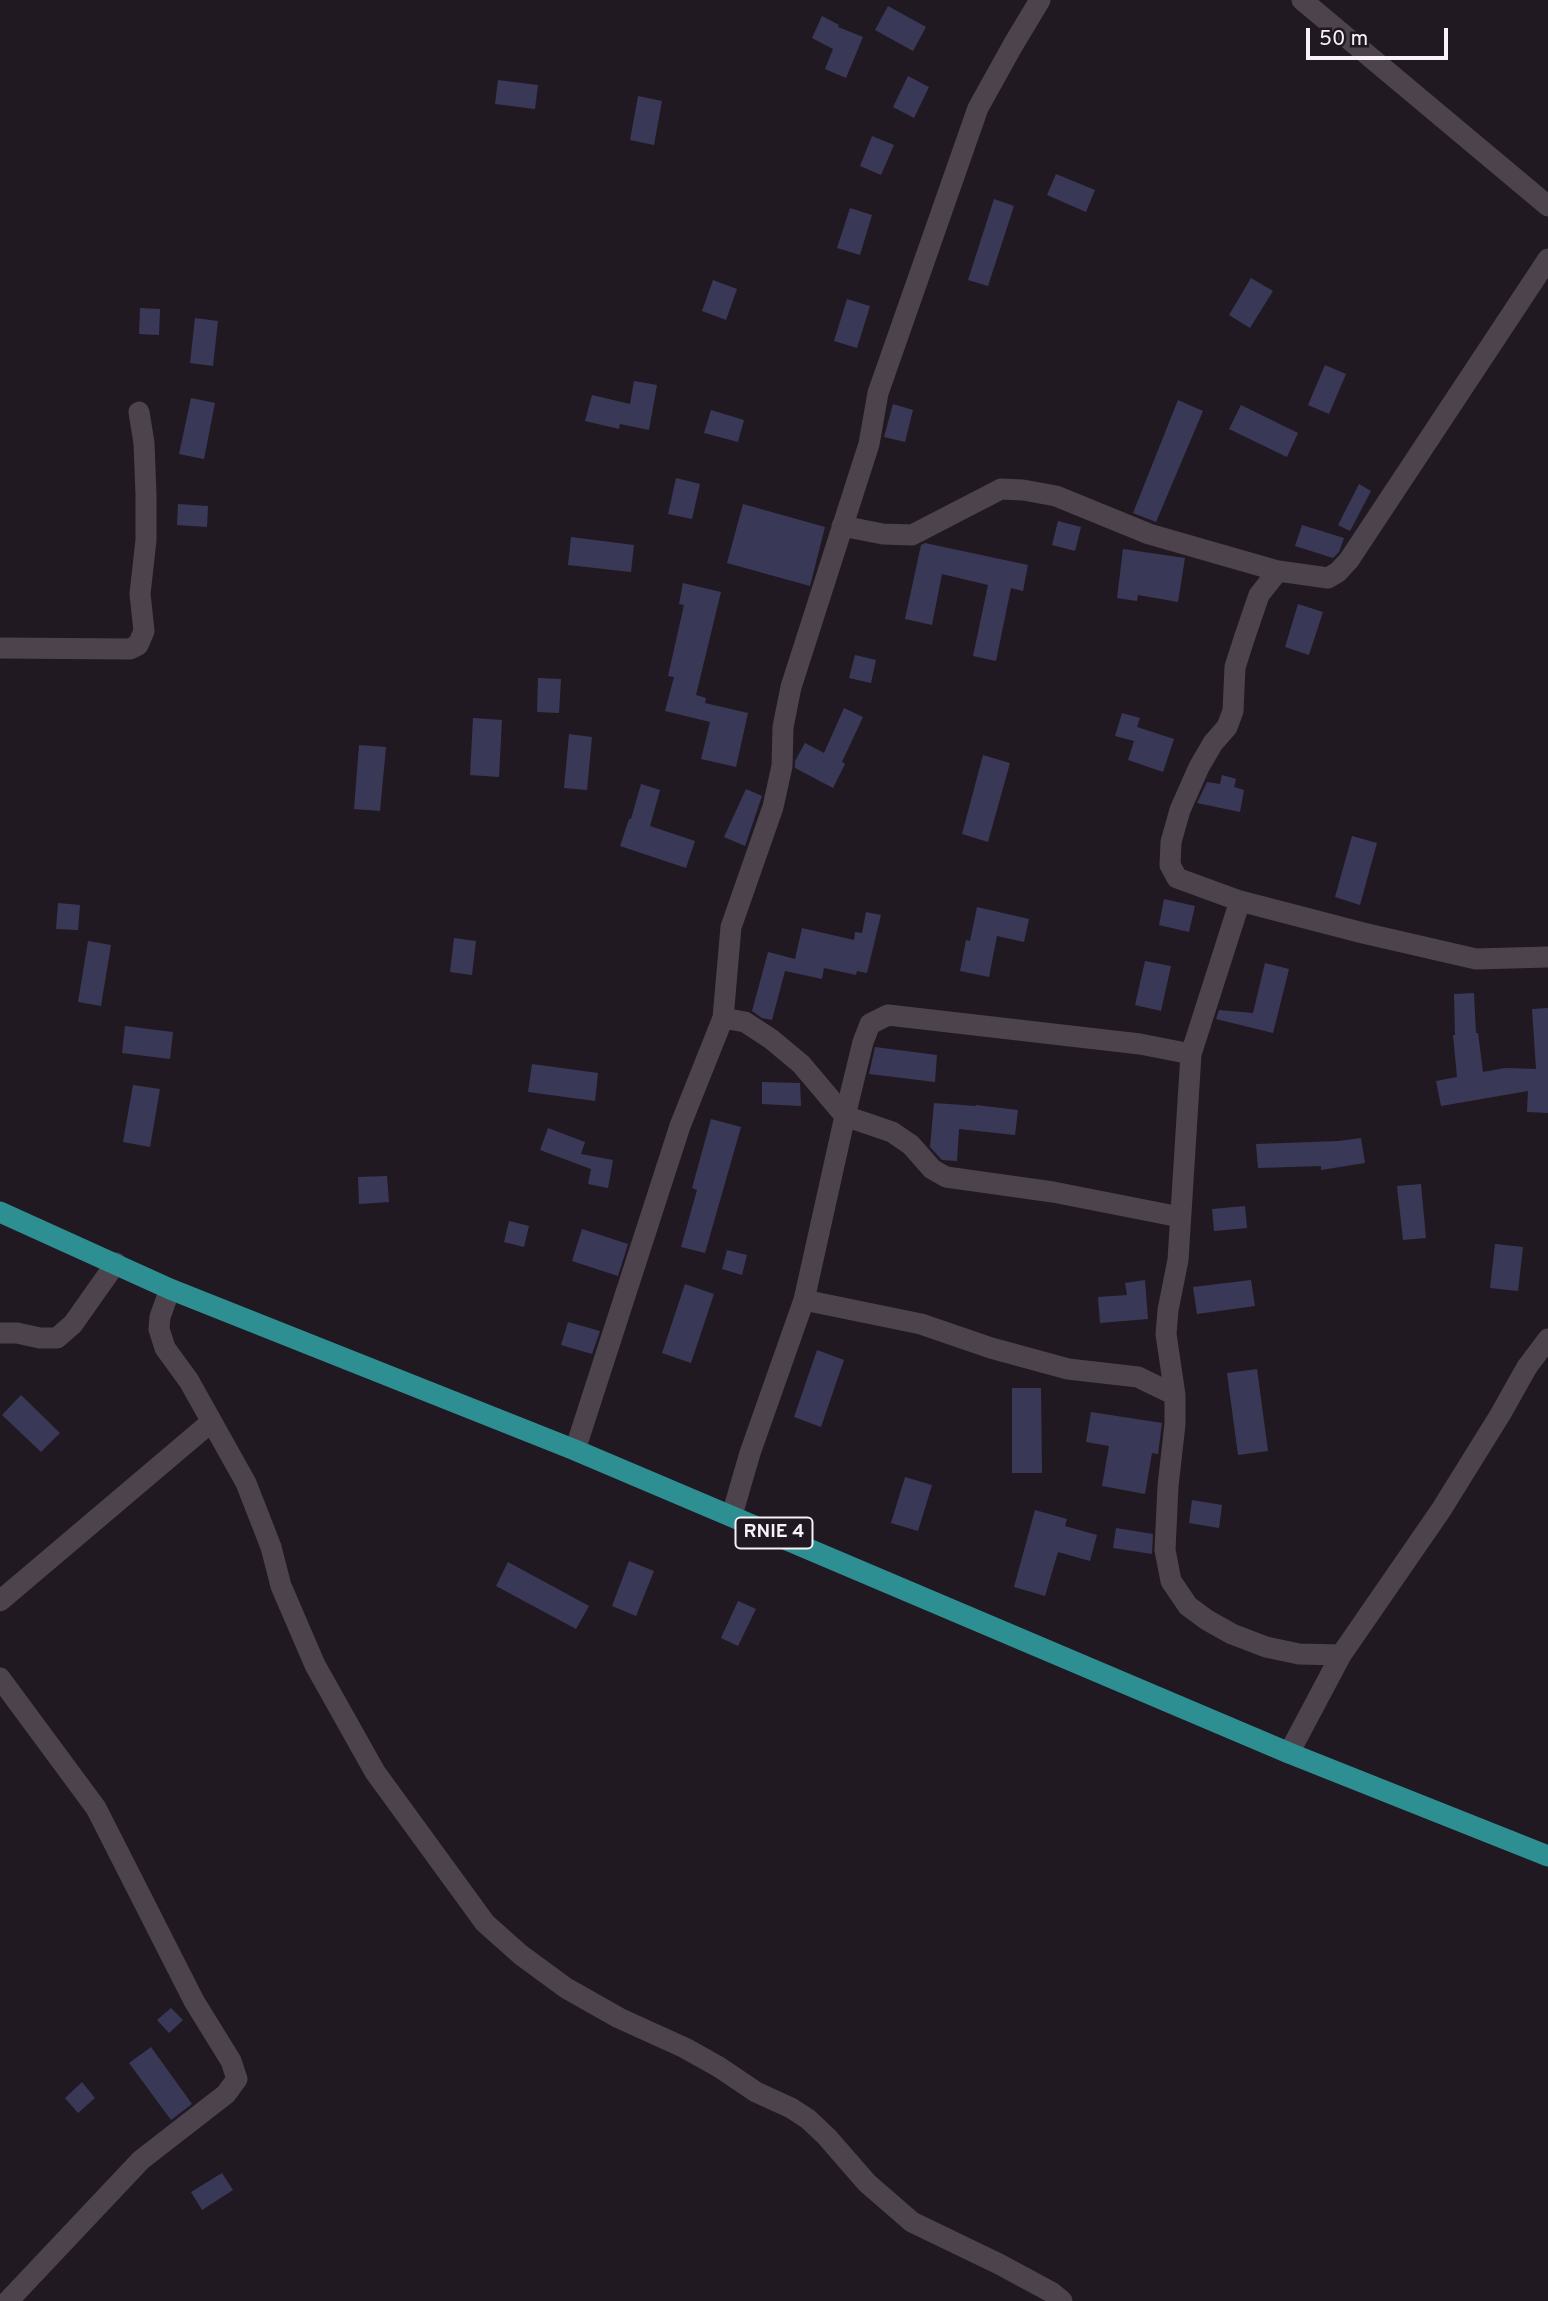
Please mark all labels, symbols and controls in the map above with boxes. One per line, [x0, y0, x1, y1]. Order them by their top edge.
scale bar [1310, 14, 1452, 58]
text: 50 m [1319, 26, 1368, 53]
road number: RNIE 4 [736, 1518, 812, 1548]

